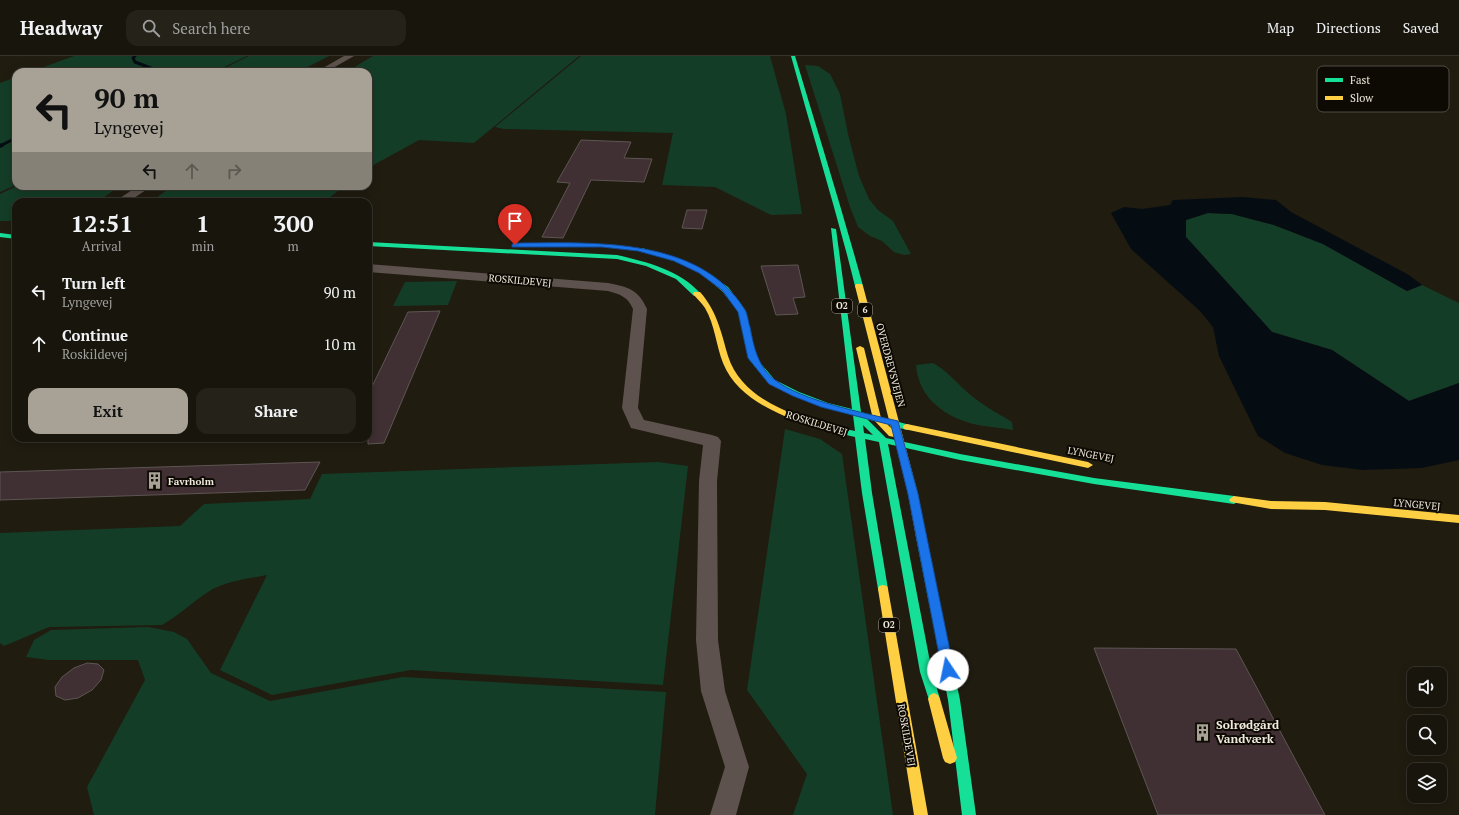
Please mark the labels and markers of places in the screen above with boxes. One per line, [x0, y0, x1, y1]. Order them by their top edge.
pin [498, 204, 532, 245]
building icon: Favrholm [145, 471, 165, 491]
place label: Favrholm [168, 475, 215, 488]
place label: Solrødgård Vandværk [1216, 717, 1280, 746]
building icon: Solrødgård Vandværk [1193, 722, 1213, 742]

